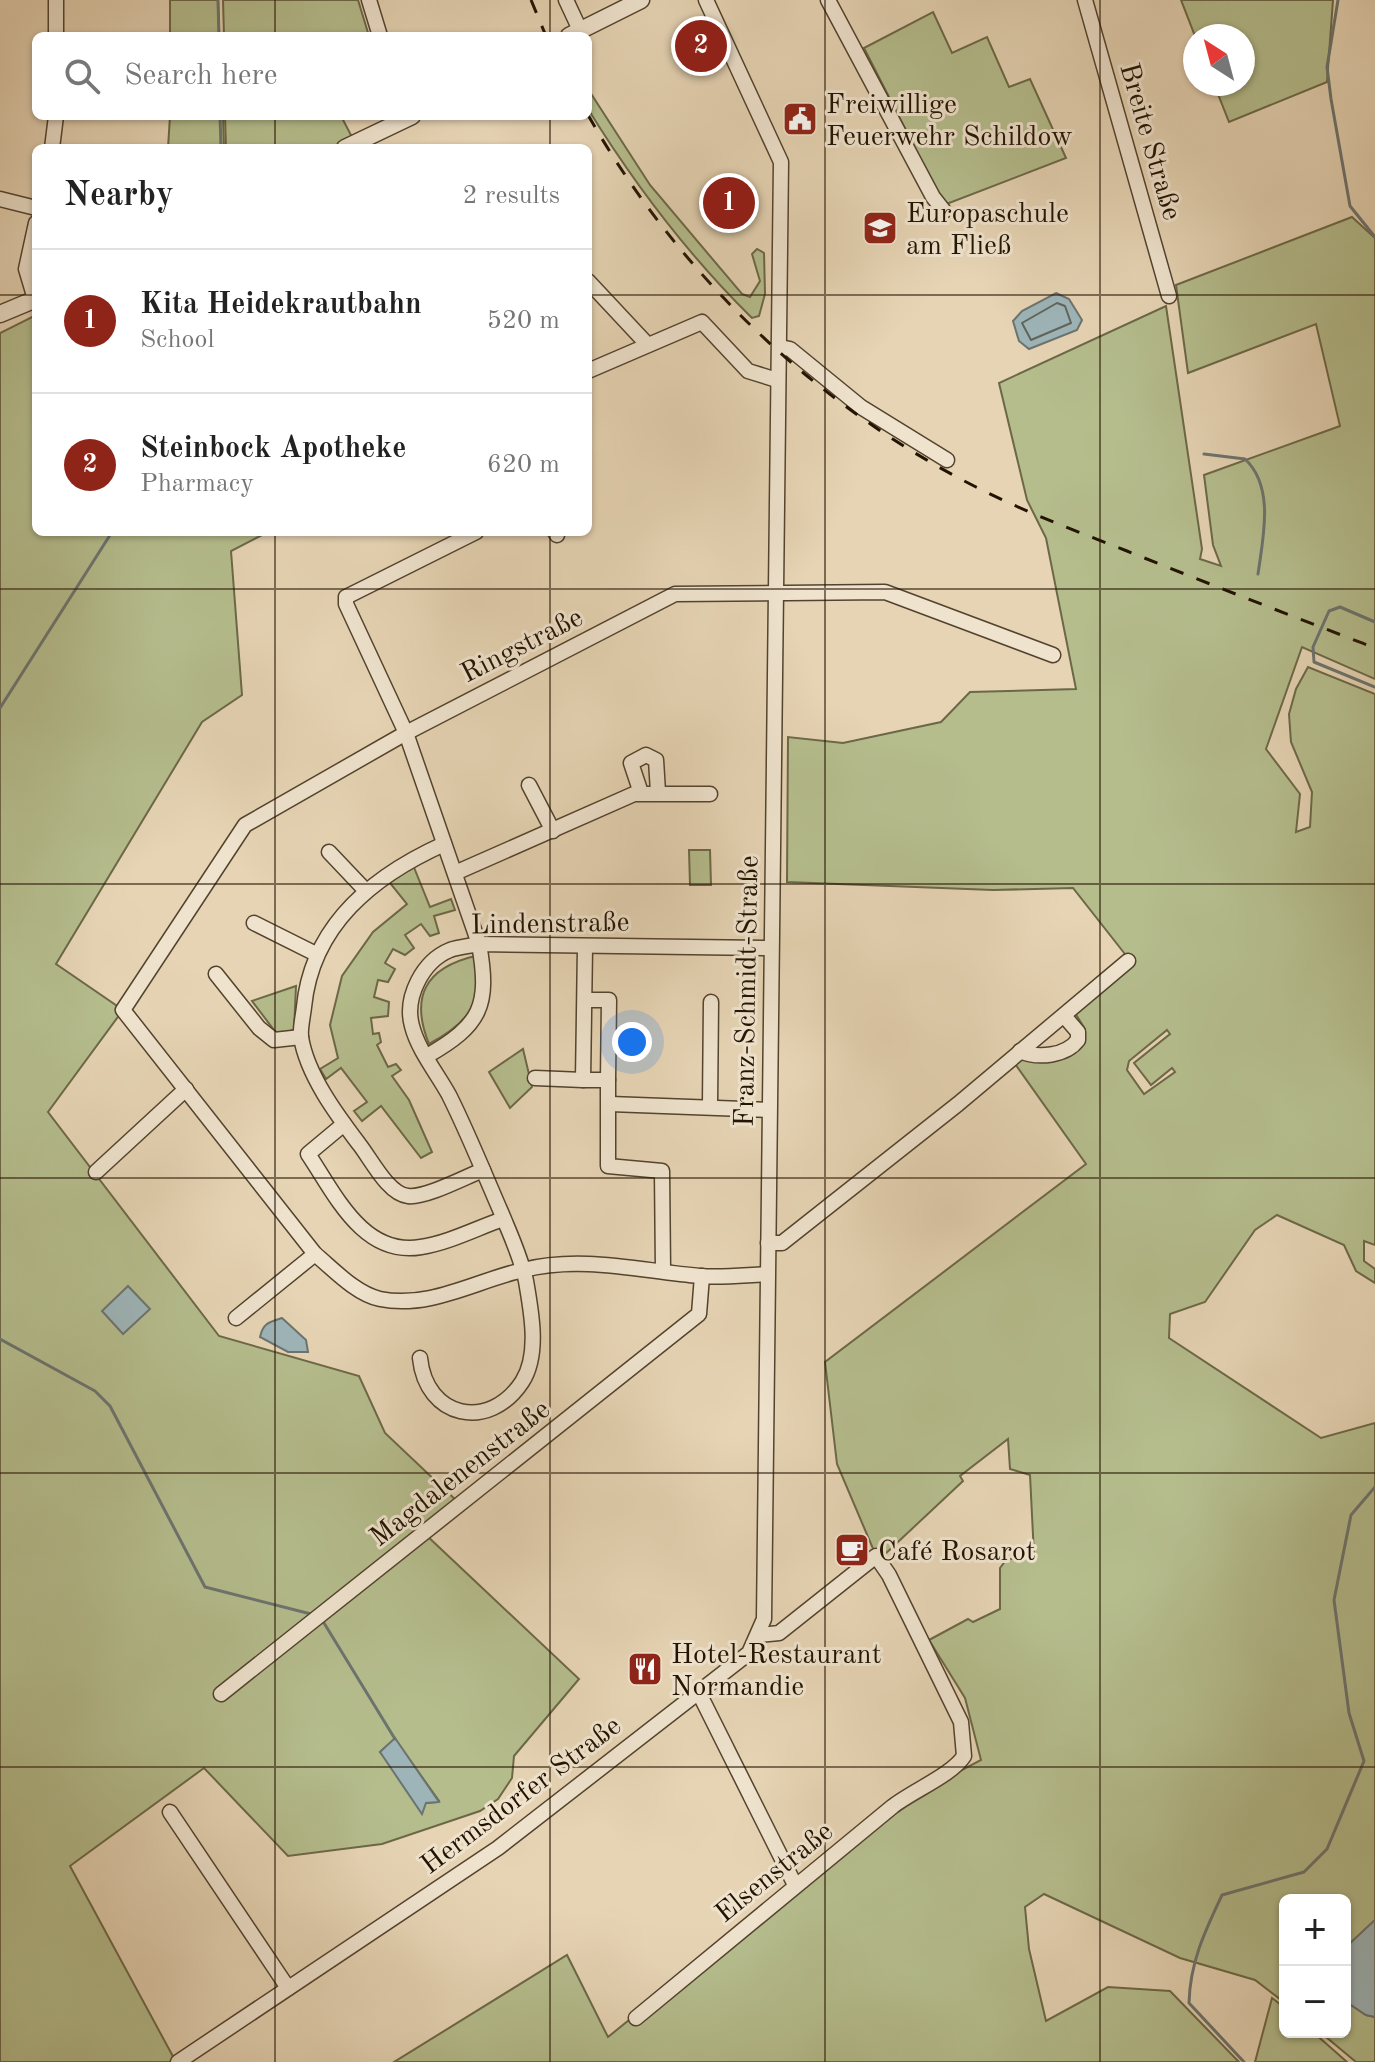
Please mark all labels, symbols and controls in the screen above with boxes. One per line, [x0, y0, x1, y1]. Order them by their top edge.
pin: 2 [675, 16, 727, 76]
north arrow [1183, 24, 1255, 96]
search box [32, 32, 592, 120]
icon: search [60, 54, 104, 98]
street label: Breite Straße [1113, 60, 1185, 223]
text: Search here [124, 61, 278, 91]
place label: Freiwillige Feuerwehr Schildow [826, 92, 1073, 152]
public building icon: Freiwillige Feuerwehr Schildow [781, 100, 819, 138]
pin: 1 [703, 173, 755, 233]
text: Nearby [64, 179, 174, 213]
text: 2 results [462, 183, 560, 209]
place label: Europaschule am Fließ [906, 201, 1069, 261]
school or university icon: Europaschule am Fließ [861, 209, 899, 247]
text: Kita Heidekrautbahn [140, 290, 422, 320]
text: 1 [82, 308, 98, 334]
text: 520 m [487, 308, 560, 334]
text: School [140, 327, 214, 353]
text: Steinbock Apotheke [140, 434, 406, 464]
text: 2 [82, 452, 98, 478]
text: 620 m [487, 452, 560, 478]
text: Pharmacy [140, 471, 254, 497]
street label: Ringstraße [457, 604, 588, 689]
street label: Franz-Schmidt-Straße [732, 855, 764, 1127]
street label: Lindenstraße [470, 910, 630, 940]
your location [612, 1022, 652, 1062]
street label: Magdalenenstraße [366, 1396, 556, 1553]
cafe icon: Café Rosarot [833, 1531, 871, 1569]
place label: Café Rosarot [878, 1539, 1036, 1567]
place label: Hotel-Restaurant Normandie [671, 1642, 881, 1702]
restaurant icon: Hotel-Restaurant Normandie [626, 1650, 664, 1688]
street label: Hermsdorfer Straße [417, 1712, 627, 1880]
street label: Elsenstraße [711, 1818, 839, 1929]
map controls [1279, 1894, 1351, 2038]
button: + [1279, 1894, 1351, 1966]
button: − [1279, 1966, 1351, 2038]

